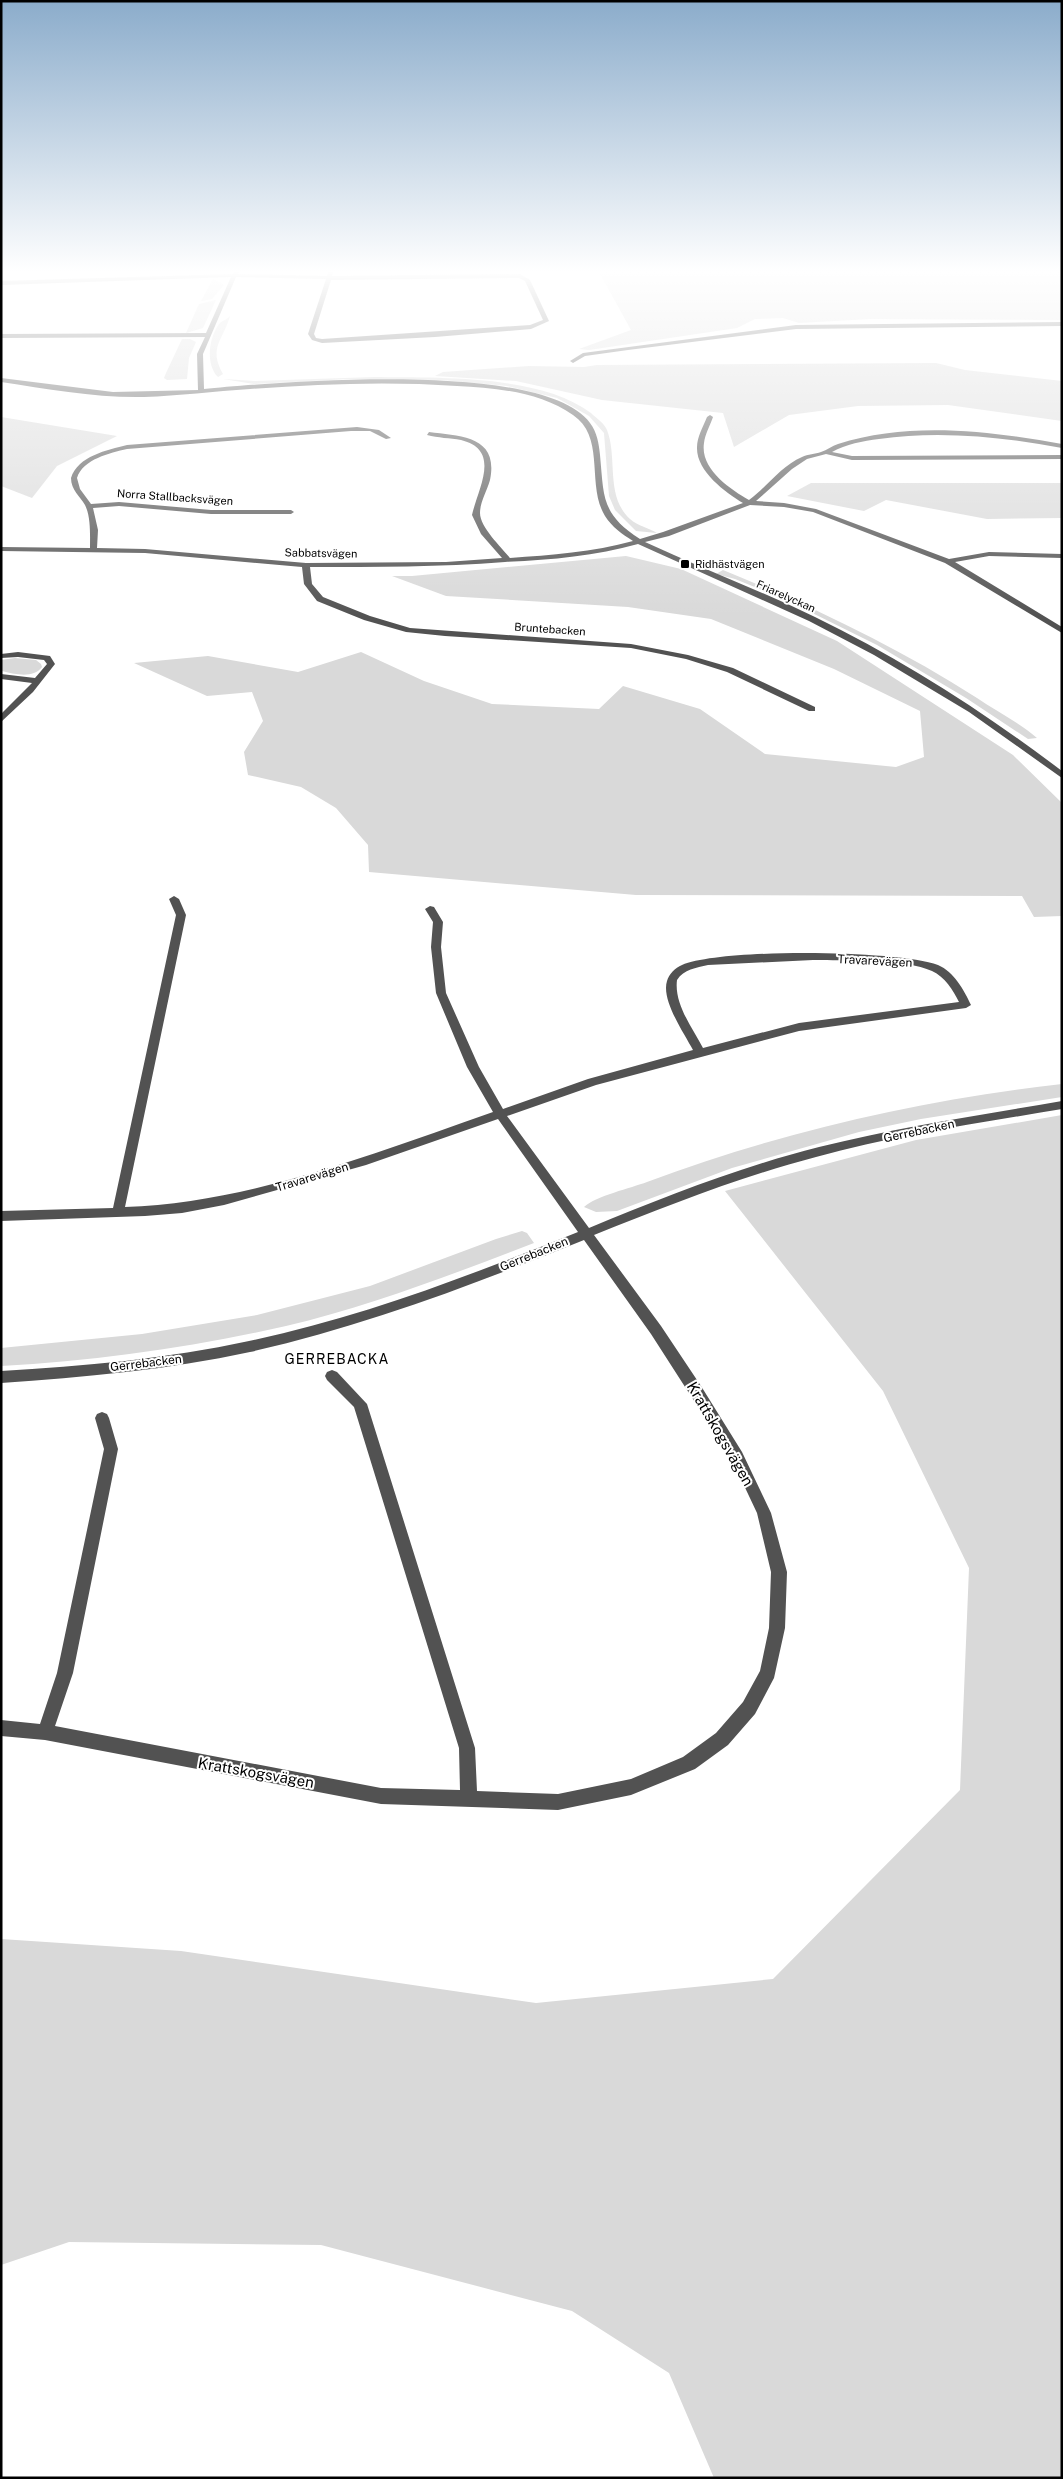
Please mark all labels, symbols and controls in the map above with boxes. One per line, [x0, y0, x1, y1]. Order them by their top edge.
street label: Norra Stallbacksvägen [117, 487, 233, 507]
street label: Sabbatsvägen [284, 546, 358, 560]
marker: Ridhästvägen [679, 558, 691, 570]
place label: Ridhästvägen [695, 558, 765, 570]
street label: Friarelyckan [755, 578, 817, 614]
street label: Bruntebacken [514, 621, 586, 637]
street label: Travarevägen [837, 952, 913, 970]
street label: Gerrebacken [882, 1117, 956, 1145]
street label: Travarevägen [274, 1159, 350, 1195]
street label: Gerrebacken [498, 1234, 570, 1274]
district label: GERREBACKA [285, 1351, 389, 1367]
street label: Gerrebacken [109, 1352, 183, 1374]
street label: Krattskogsvägen [684, 1379, 757, 1489]
street label: Krattskogsvägen [197, 1754, 315, 1791]

